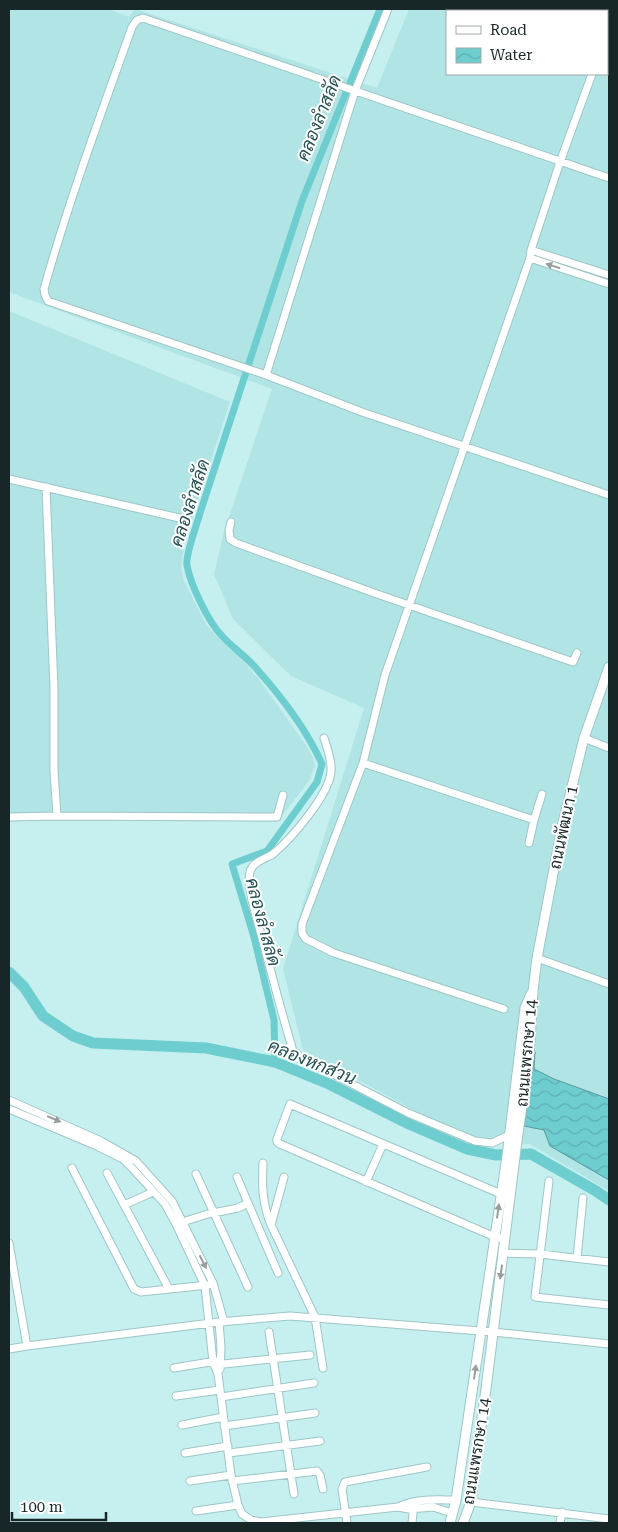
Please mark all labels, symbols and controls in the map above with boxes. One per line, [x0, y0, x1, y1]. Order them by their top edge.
legend [446, 10, 608, 75]
text: Road [490, 21, 527, 39]
text: Water [490, 46, 532, 64]
water label: คลองลำสลัด [292, 72, 345, 164]
one-way arrow [545, 261, 560, 269]
water label: คลองลำสลัด [166, 456, 214, 549]
street label: ถนนพัฒนา 1 [544, 783, 582, 871]
water label: คลองลำสลัด [242, 875, 285, 968]
street label: ถนนแพรกษา 14 [512, 998, 541, 1108]
water label: คลองหกส่วน [265, 1033, 360, 1089]
one-way arrow [47, 1116, 61, 1124]
one-way arrow [495, 1203, 503, 1219]
one-way arrow [199, 1255, 207, 1269]
one-way arrow [497, 1264, 505, 1280]
one-way arrow [471, 1363, 479, 1379]
street label: ถนนแพรกษา 14 [459, 1396, 494, 1506]
scale bar [12, 1490, 106, 1522]
text: 100 m [20, 1498, 63, 1516]

